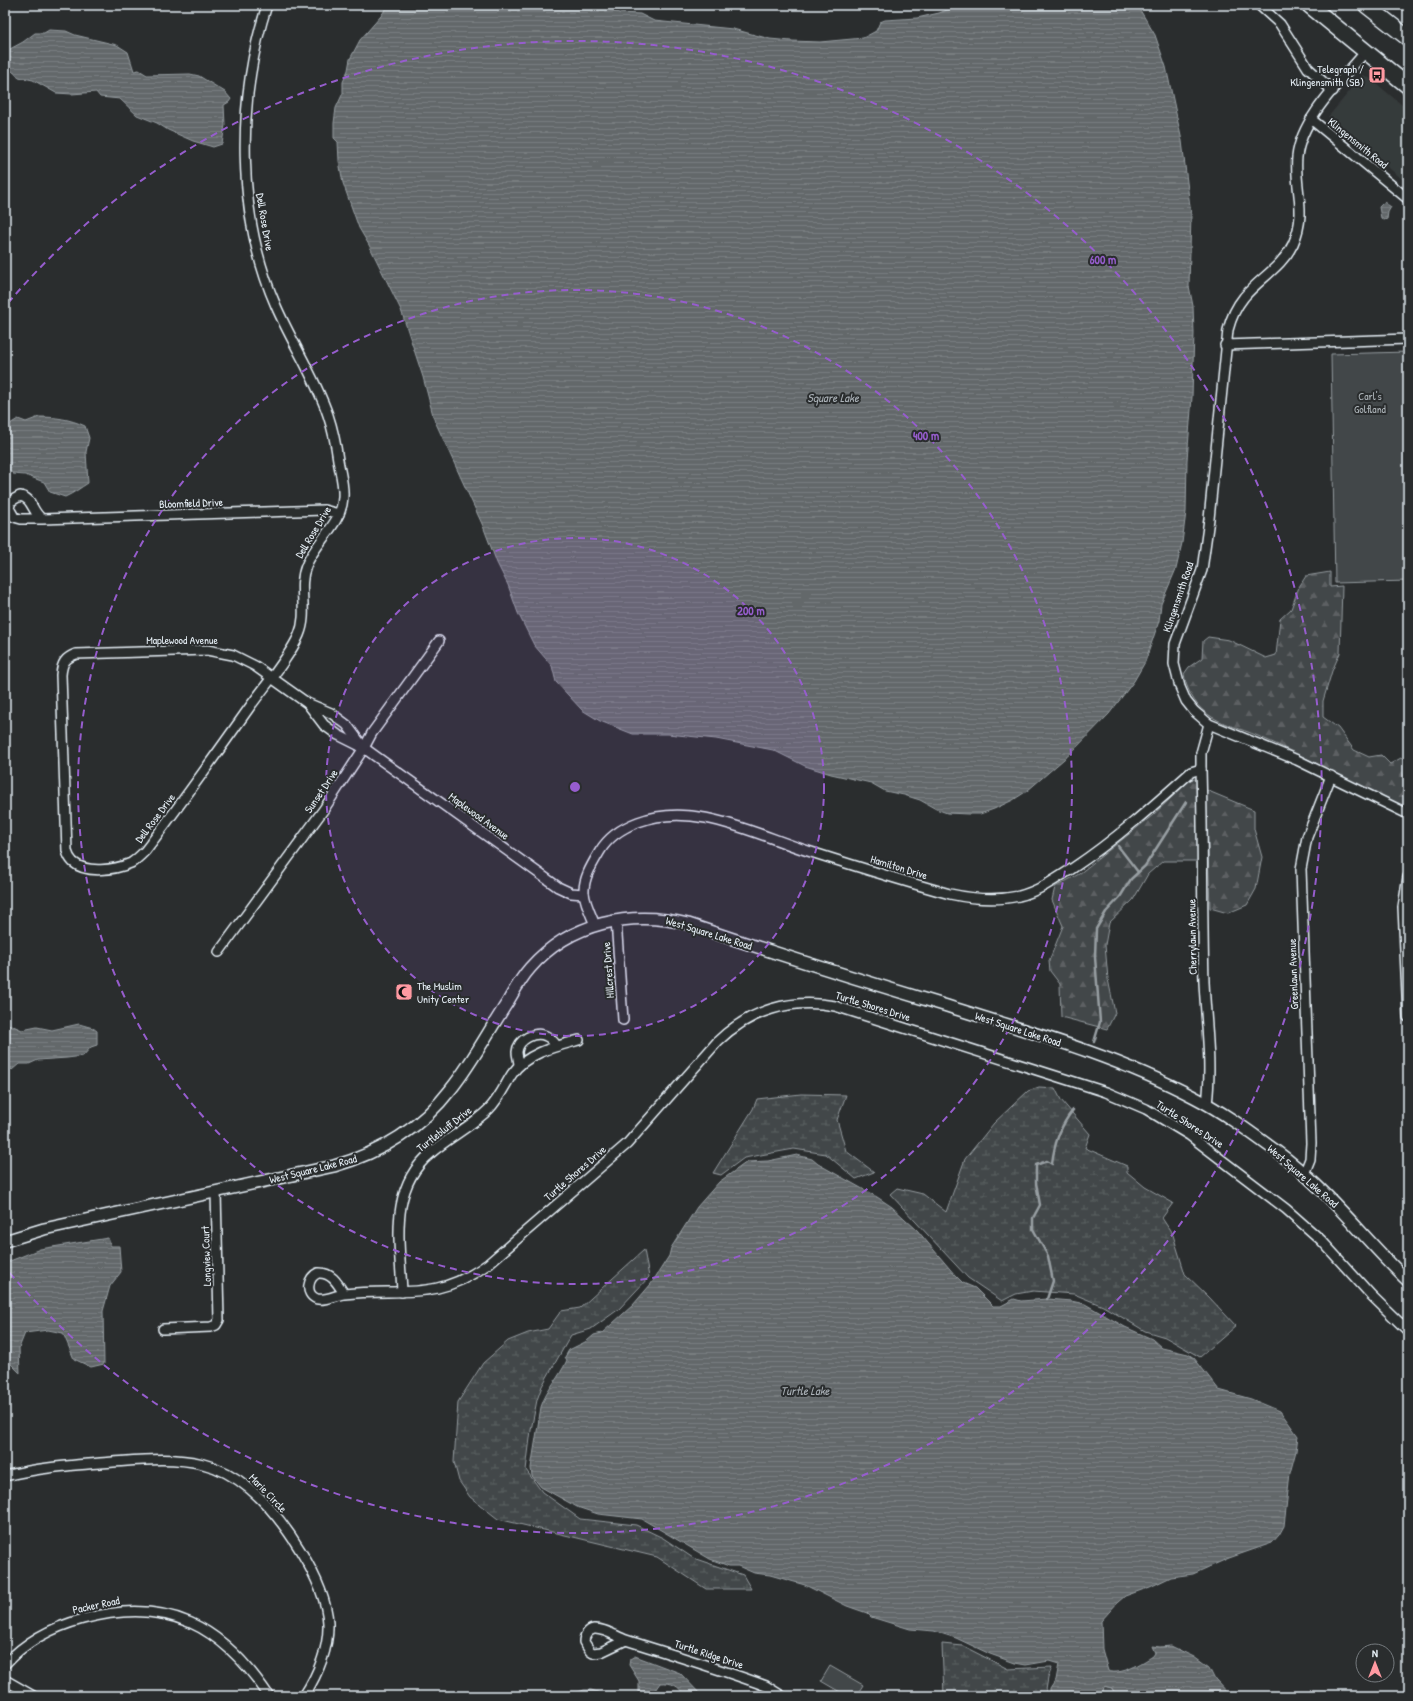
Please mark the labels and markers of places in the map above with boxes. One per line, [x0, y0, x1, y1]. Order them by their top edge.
place label: Telegraph / Klingensmith (SB) [1290, 62, 1364, 89]
bus stop icon: Telegraph / Klingensmith (SB) [1367, 65, 1387, 85]
centre of rings [568, 780, 582, 794]
place label: The Muslim Unity Center [417, 979, 470, 1006]
mosque icon: The Muslim Unity Center [394, 982, 414, 1002]

